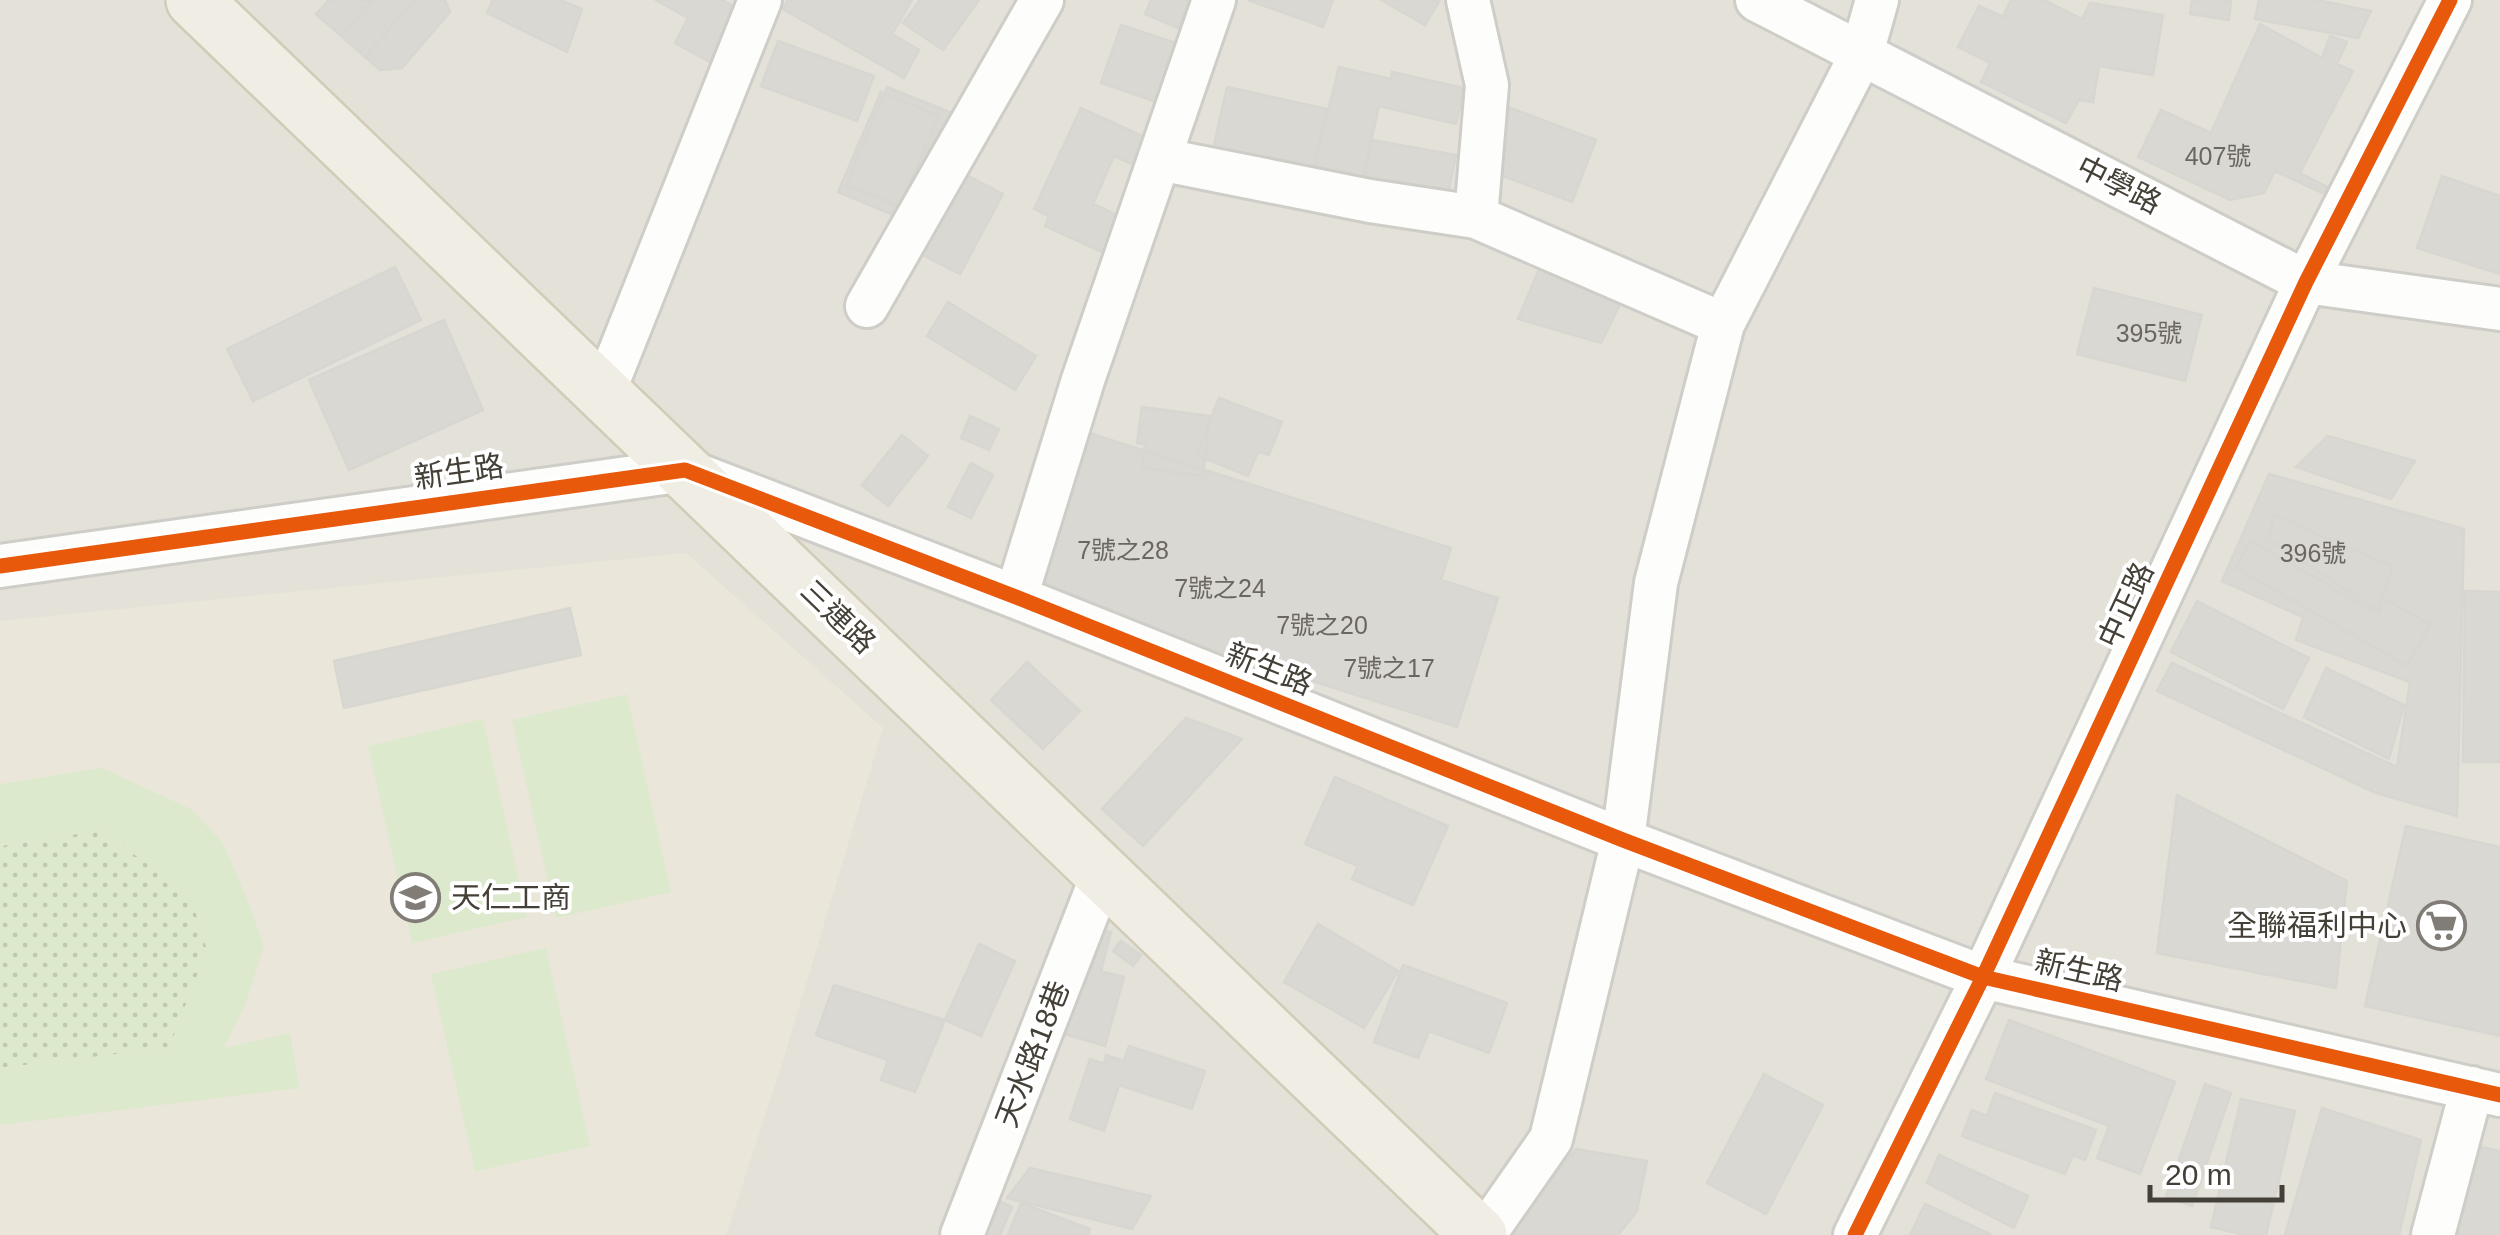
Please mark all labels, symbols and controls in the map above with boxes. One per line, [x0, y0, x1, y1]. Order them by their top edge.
house number: 407號 [2185, 142, 2251, 170]
street label: 中學路 [2072, 149, 2167, 220]
house number: 395號 [2116, 319, 2182, 347]
street label: 新生路 [412, 449, 506, 494]
house number: 7號之28 [1077, 536, 1169, 564]
house number: 396號 [2280, 539, 2346, 567]
street label: 中正路 [2092, 557, 2160, 653]
street label: 三連路 [795, 574, 882, 660]
house number: 7號之24 [1174, 574, 1266, 602]
house number: 7號之20 [1276, 611, 1368, 639]
street label: 新生路 [1221, 636, 1317, 701]
house number: 7號之17 [1343, 654, 1435, 682]
school or university icon: 天仁工商 [390, 872, 442, 924]
place label: 天仁工商 [451, 881, 571, 914]
supermarket icon: 全聯福利中心 [2416, 900, 2468, 952]
place label: 全聯福利中心 [2227, 909, 2407, 942]
street label: 新生路 [2032, 944, 2127, 997]
street label: 天水路18巷 [990, 976, 1075, 1131]
scale bar [2150, 1140, 2282, 1202]
text: 20 m [2165, 1158, 2232, 1191]

